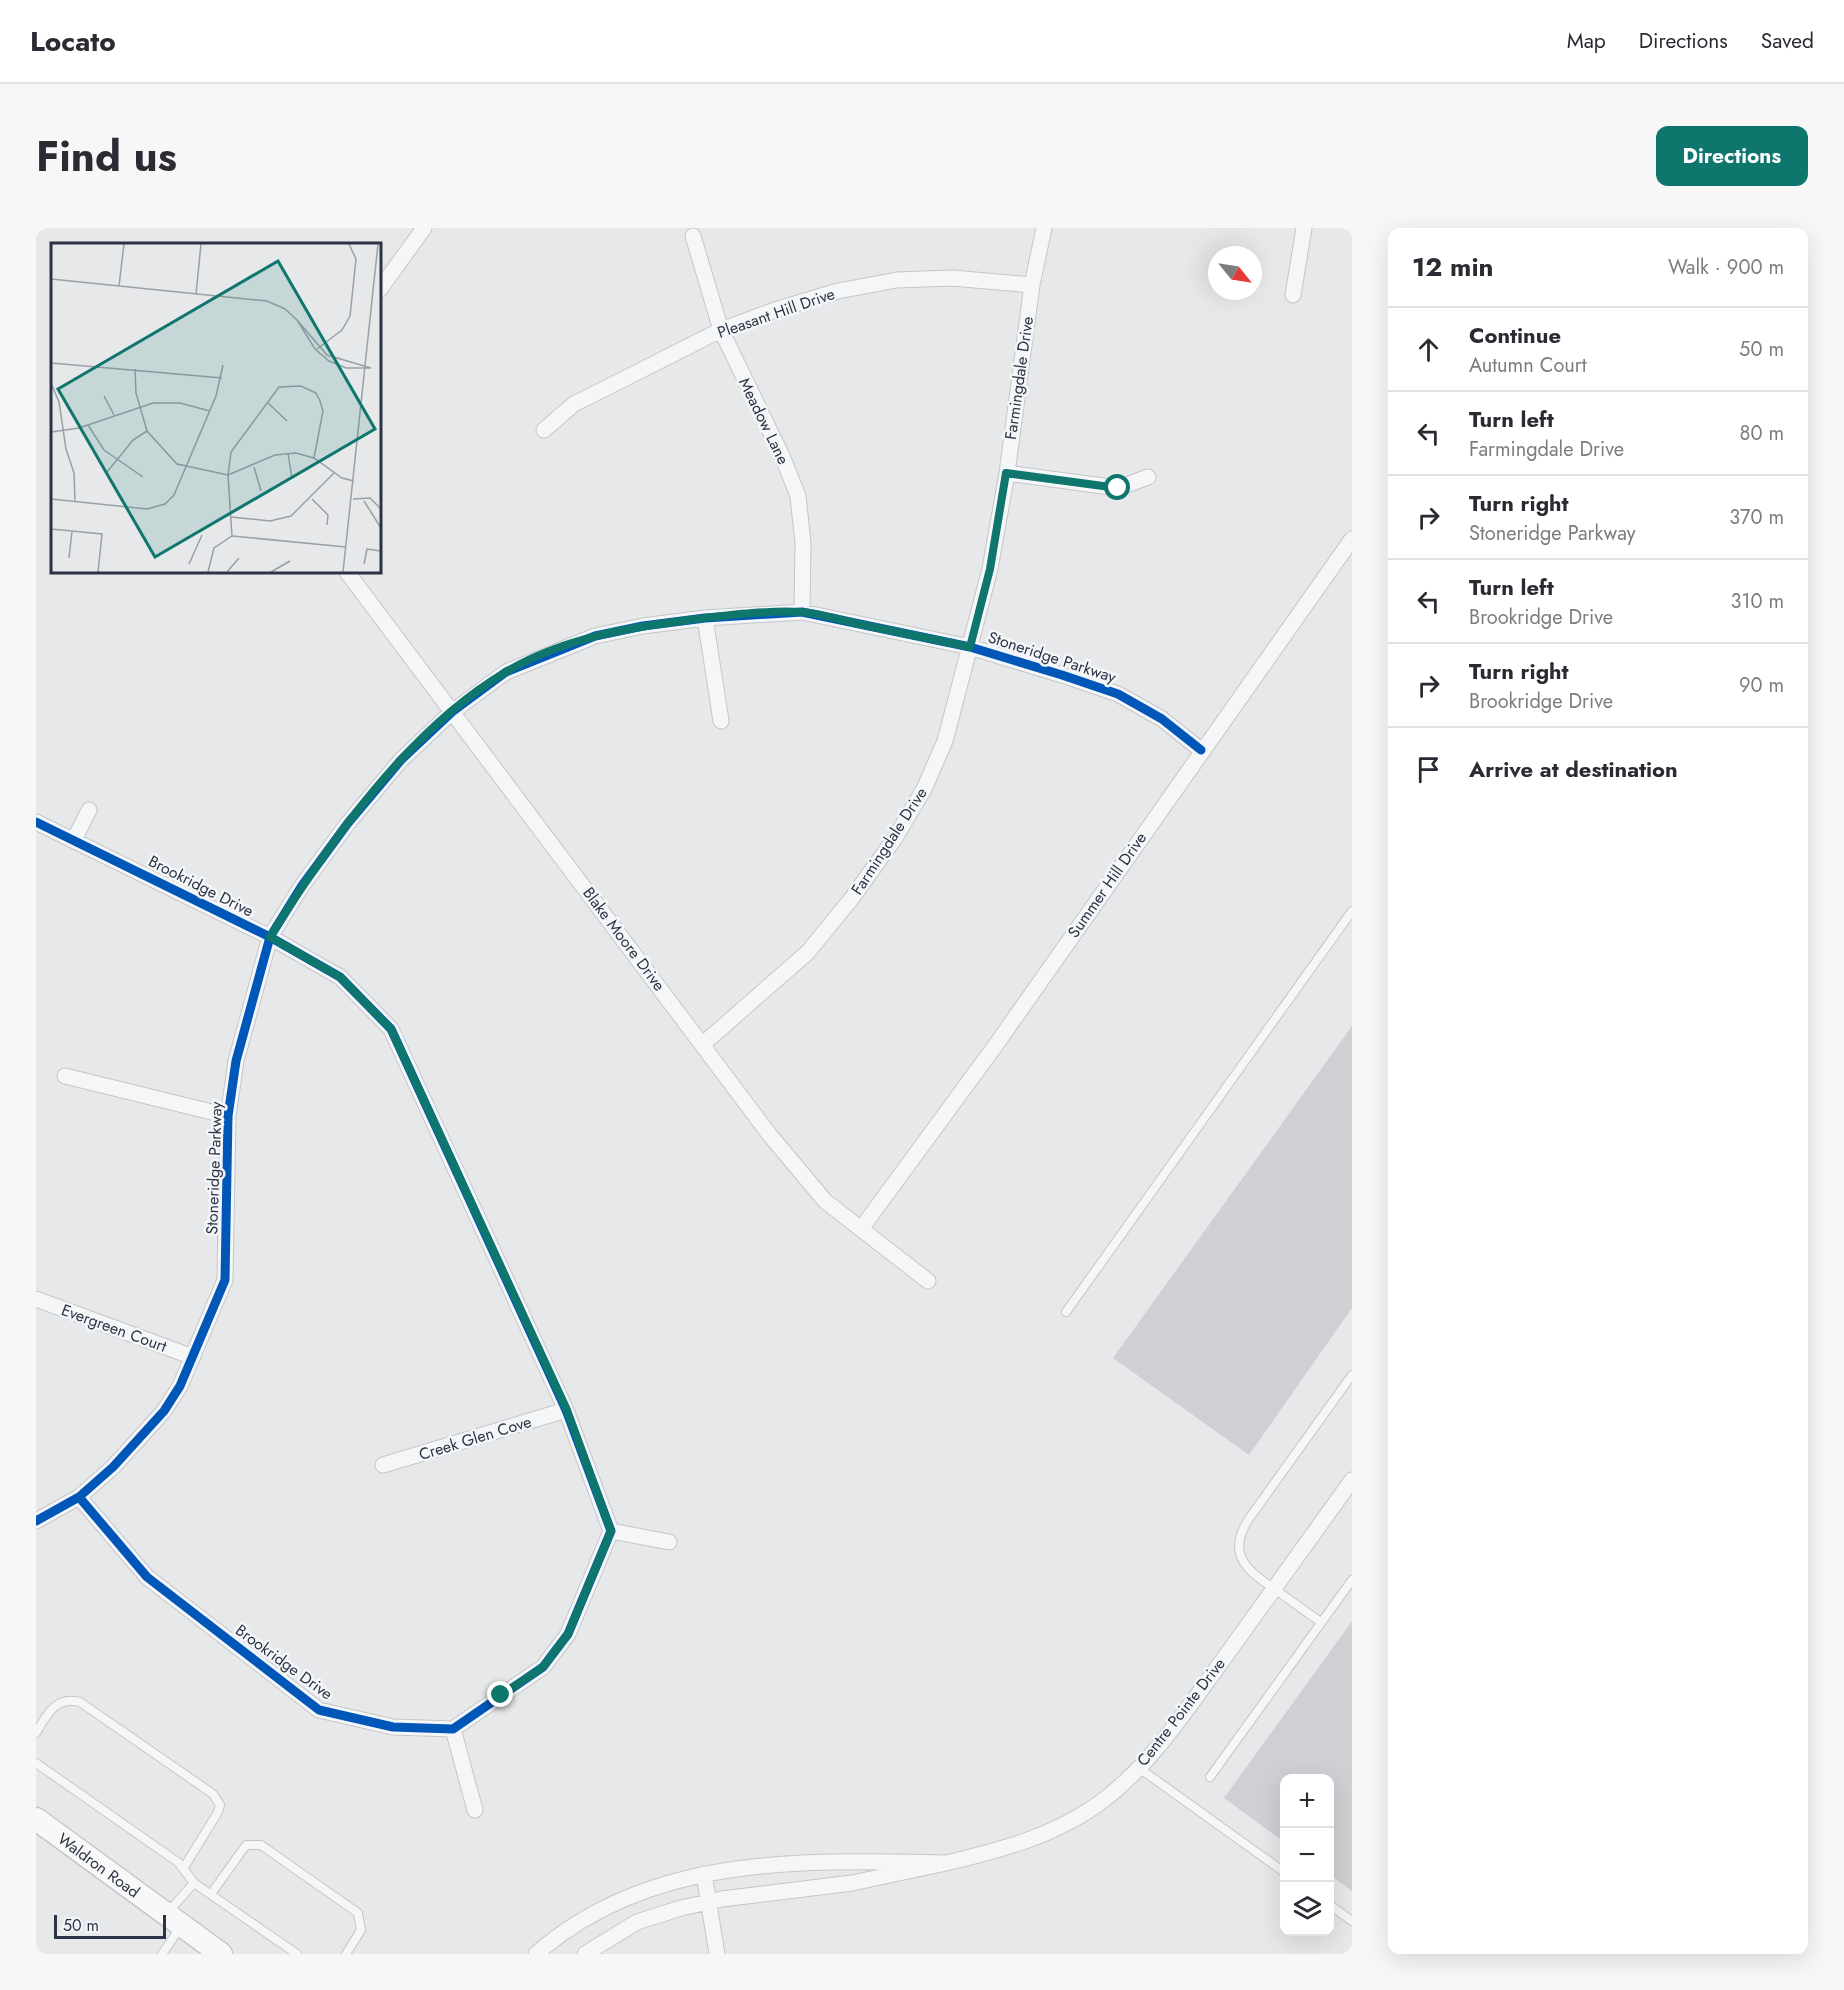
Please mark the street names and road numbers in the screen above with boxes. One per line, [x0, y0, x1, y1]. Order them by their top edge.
street label: Pleasant Hill Drive [714, 282, 838, 344]
street label: Farmingdale Drive [999, 315, 1039, 441]
street label: Meadow Lane [733, 374, 795, 468]
street label: Stoneridge Parkway [985, 625, 1120, 689]
street label: Farmingdale Drive [846, 783, 932, 899]
street label: Summer Hill Drive [1062, 828, 1152, 942]
street label: Brookridge Drive [144, 850, 258, 922]
street label: Blake Moore Drive [577, 882, 671, 996]
street label: Stoneridge Parkway [200, 1100, 228, 1235]
street label: Evergreen Court [58, 1298, 170, 1358]
street label: Creek Glen Cove [416, 1410, 534, 1466]
street label: Brookridge Drive [231, 1619, 337, 1705]
street label: Centre Pointe Drive [1131, 1653, 1231, 1771]
street label: Waldron Road [53, 1827, 145, 1903]

